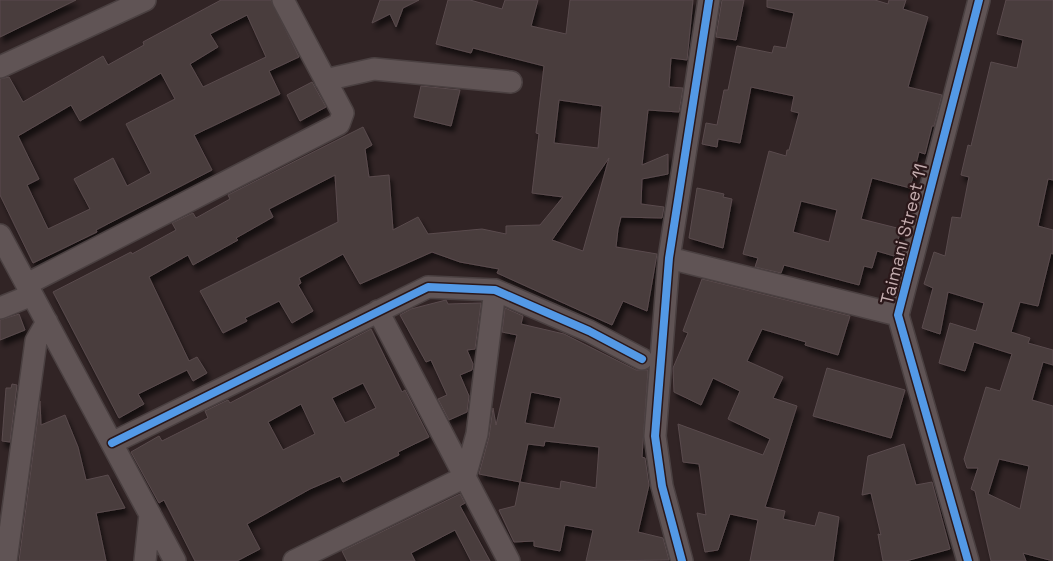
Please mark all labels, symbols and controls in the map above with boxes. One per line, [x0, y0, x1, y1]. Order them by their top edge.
street label: Taimani Street 11 [875, 161, 932, 307]

